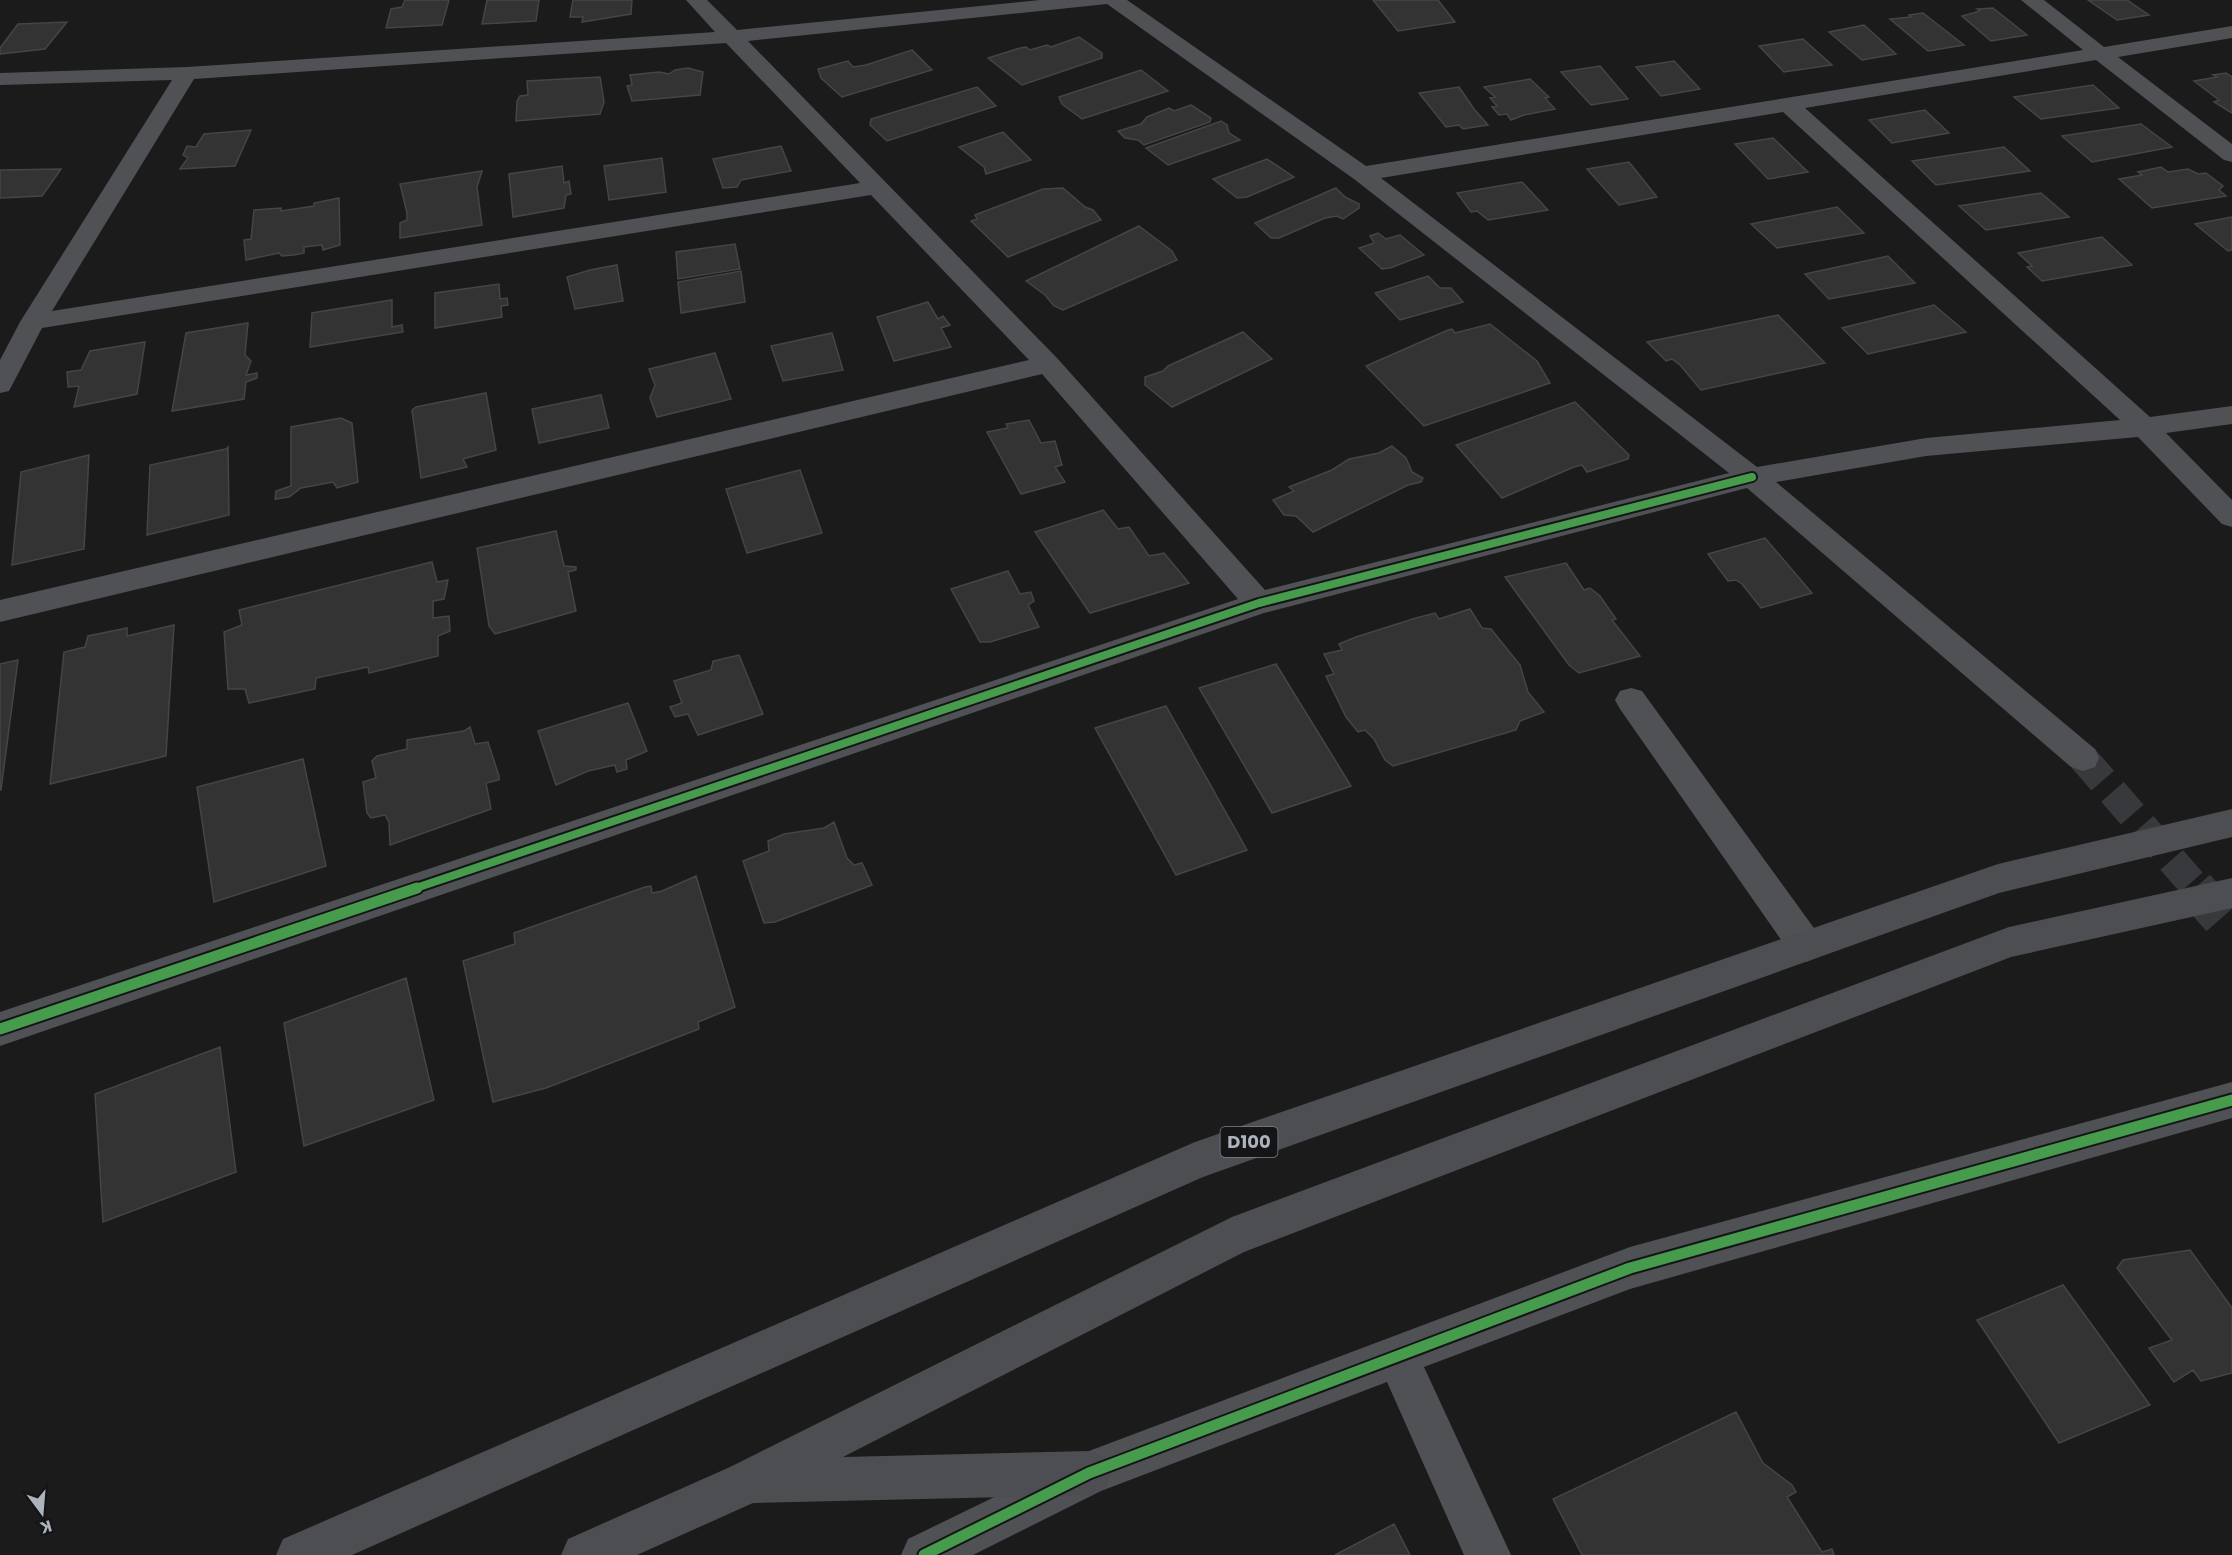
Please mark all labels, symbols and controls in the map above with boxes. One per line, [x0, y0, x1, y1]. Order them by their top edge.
road number: D100 [1220, 1127, 1278, 1157]
north arrow [12, 1483, 72, 1543]
text: K [37, 1514, 55, 1540]

